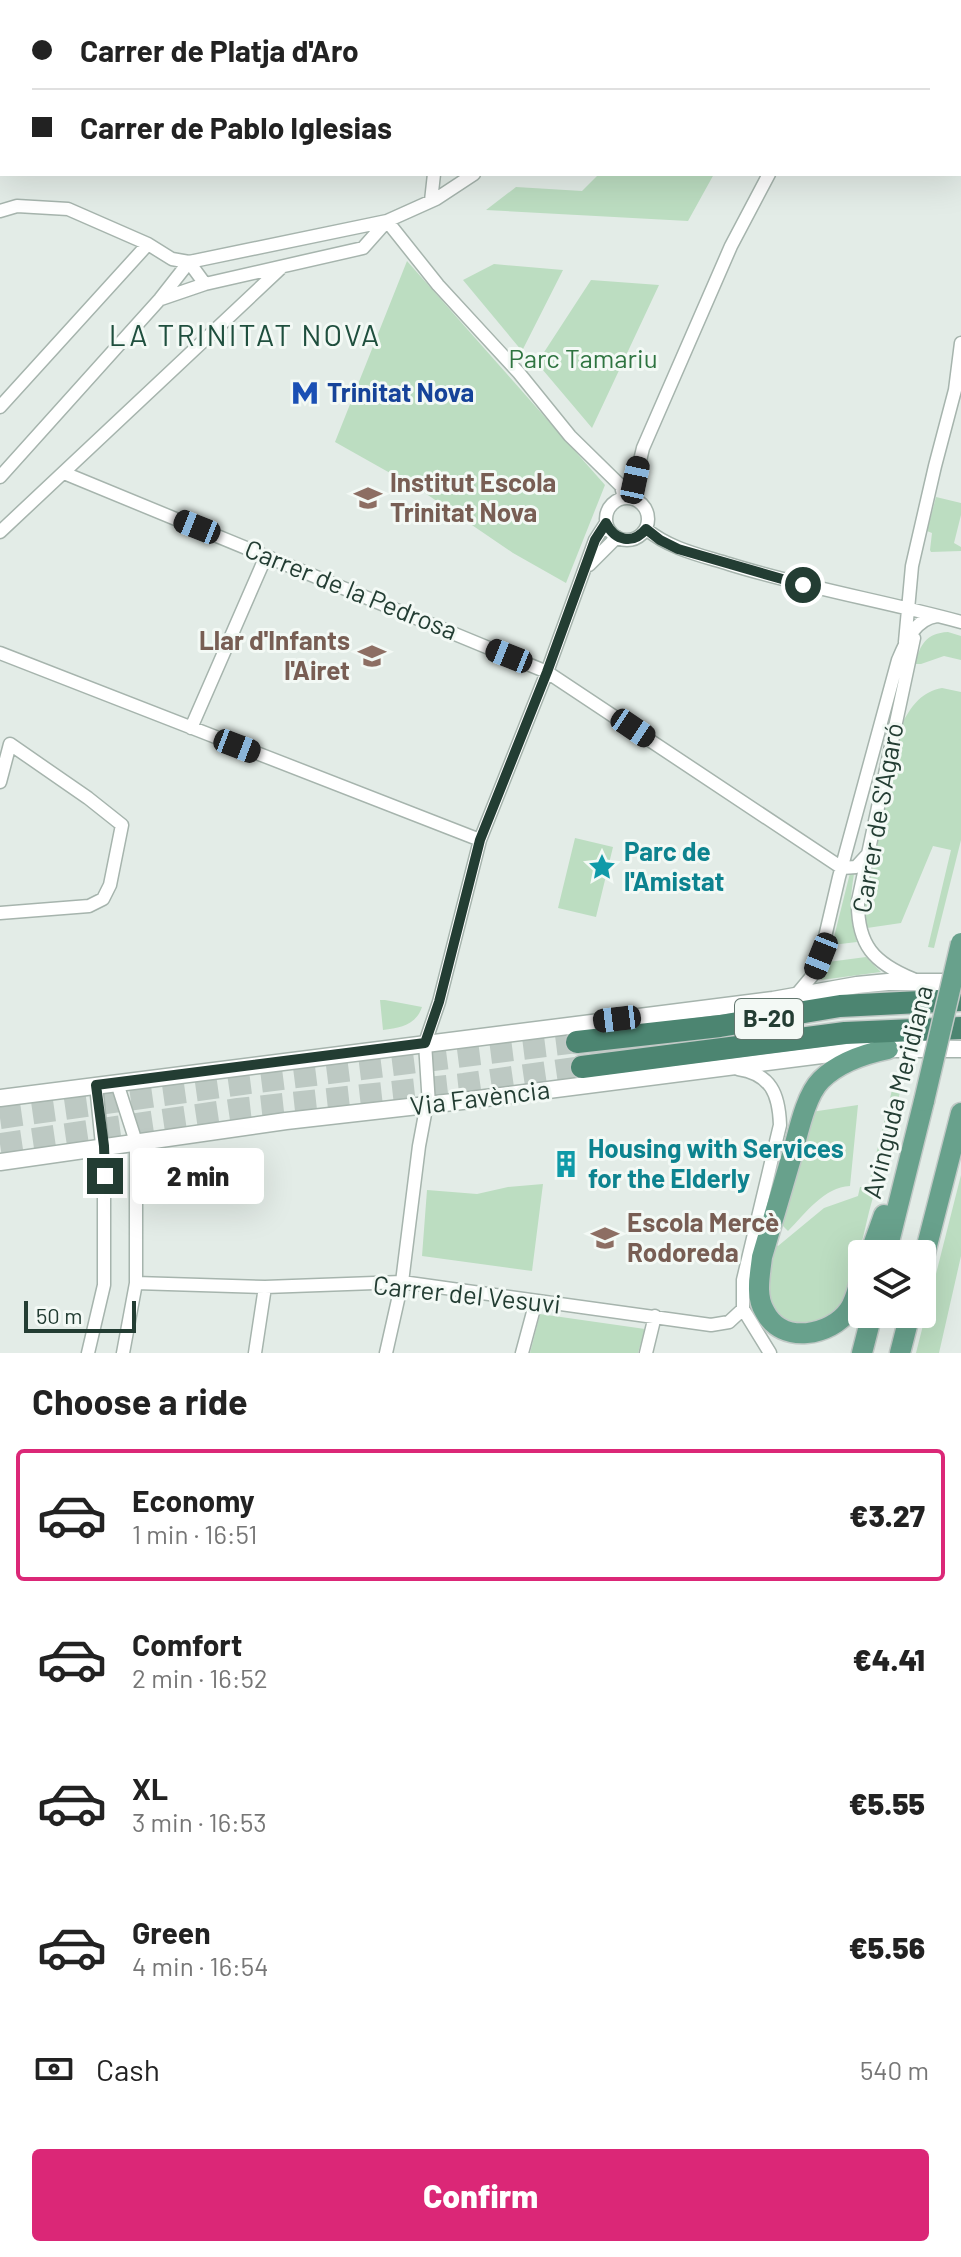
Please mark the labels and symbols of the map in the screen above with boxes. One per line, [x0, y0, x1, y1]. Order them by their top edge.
district label: LA TRINITAT NOVA [109, 316, 381, 352]
park label: Parc Tamariu [508, 342, 658, 373]
place label: Trinitat Nova [327, 376, 474, 407]
metro station icon: Trinitat Nova [290, 378, 320, 408]
car [618, 454, 652, 506]
place label: Institut Escola Trinitat Nova [390, 466, 556, 527]
school or university icon: Institut Escola Trinitat Nova [353, 483, 383, 513]
car [170, 507, 224, 547]
street label: Carrer de la Pedrosa [241, 532, 462, 645]
route start [785, 567, 821, 603]
place label: Llar d'Infants l'Airet [199, 624, 350, 685]
car [482, 636, 536, 676]
school or university icon: Llar d'Infants l'Airet [357, 641, 387, 671]
car [606, 705, 660, 751]
street label: Carrer de S'Agaró [845, 720, 908, 915]
car [210, 726, 264, 766]
place label: Parc de l'Amistat [624, 835, 725, 896]
place icon: Parc de l'Amistat [587, 852, 617, 882]
car [801, 929, 841, 983]
street label: Avinguda Meridiana [855, 982, 938, 1201]
road number: B-20 [735, 999, 803, 1039]
car [592, 1004, 642, 1034]
street label: Via Favència [408, 1073, 551, 1120]
place label: Housing with Services for the Elderly [588, 1132, 844, 1193]
callout: 2 min [133, 1148, 265, 1204]
building icon: Housing with Services for the Elderly [551, 1149, 581, 1179]
route end [87, 1158, 123, 1194]
place label: Escola Mercè Rodoreda [627, 1206, 779, 1267]
school or university icon: Escola Mercè Rodoreda [590, 1223, 620, 1253]
street label: Carrer del Vesuvi [372, 1268, 563, 1319]
scale bar [24, 1297, 136, 1333]

